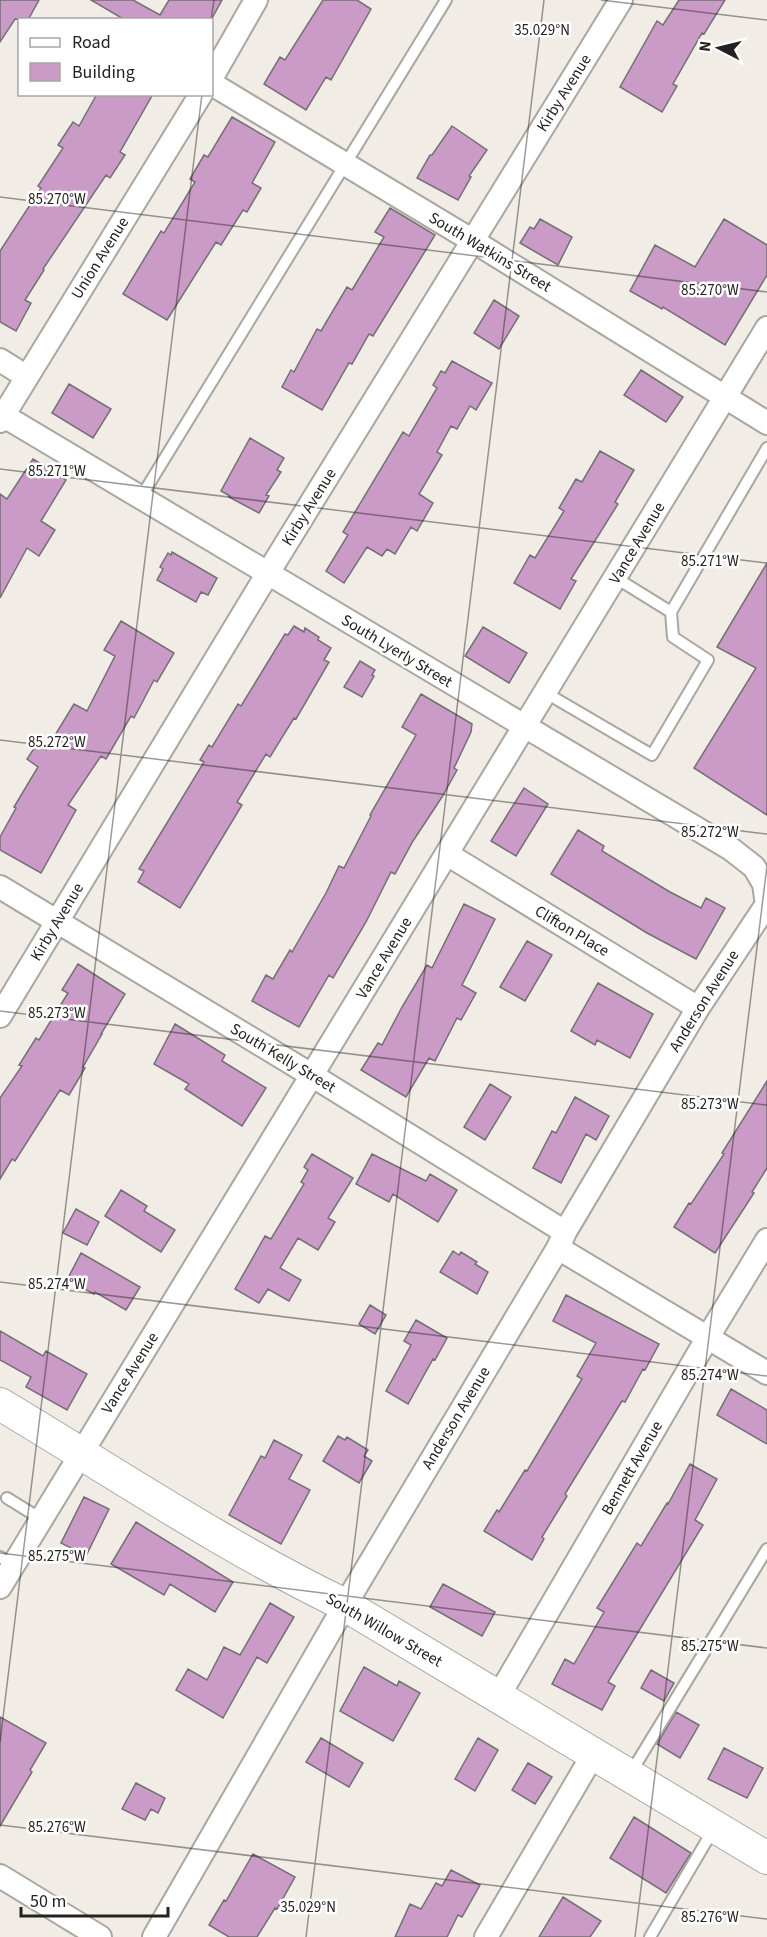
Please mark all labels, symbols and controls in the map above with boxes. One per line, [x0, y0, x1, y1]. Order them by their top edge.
legend [18, 18, 213, 96]
north arrow [689, 18, 749, 78]
text: 35.029°N [514, 20, 570, 41]
text: Road [72, 30, 111, 55]
text: N [694, 40, 717, 53]
street label: Kirby Avenue [531, 50, 597, 136]
text: Building [72, 60, 135, 85]
text: 85.270°W [28, 189, 86, 210]
street label: South Watkins Street [425, 207, 556, 298]
street label: Union Avenue [66, 213, 134, 303]
text: 85.270°W [681, 280, 739, 301]
text: 85.271°W [28, 461, 86, 482]
street label: Kirby Avenue [276, 464, 342, 550]
street label: Vance Avenue [604, 498, 670, 588]
text: 85.271°W [681, 551, 739, 572]
street label: South Lyerly Street [337, 609, 457, 693]
text: 85.272°W [28, 732, 86, 753]
text: 85.272°W [681, 822, 739, 843]
street label: Kirby Avenue [25, 879, 89, 965]
street label: Clifton Place [531, 900, 613, 962]
street label: Vance Avenue [351, 913, 417, 1003]
street label: Anderson Avenue [664, 946, 744, 1056]
text: 85.273°W [28, 1003, 86, 1024]
street label: South Kelly Street [226, 1018, 340, 1098]
text: 85.273°W [681, 1094, 739, 1115]
text: 85.274°W [28, 1274, 86, 1295]
street label: Vance Avenue [96, 1328, 164, 1418]
street label: Anderson Avenue [417, 1362, 495, 1474]
text: 85.274°W [681, 1365, 739, 1386]
street label: Bennett Avenue [596, 1417, 668, 1519]
text: 85.275°W [28, 1546, 86, 1567]
street label: South Willow Street [322, 1588, 447, 1673]
text: 85.275°W [681, 1636, 739, 1657]
text: 85.276°W [28, 1817, 86, 1838]
scale bar [21, 1880, 168, 1918]
text: 50 m [30, 1889, 66, 1914]
text: 35.029°N [280, 1897, 336, 1918]
text: 85.276°W [681, 1907, 739, 1928]

